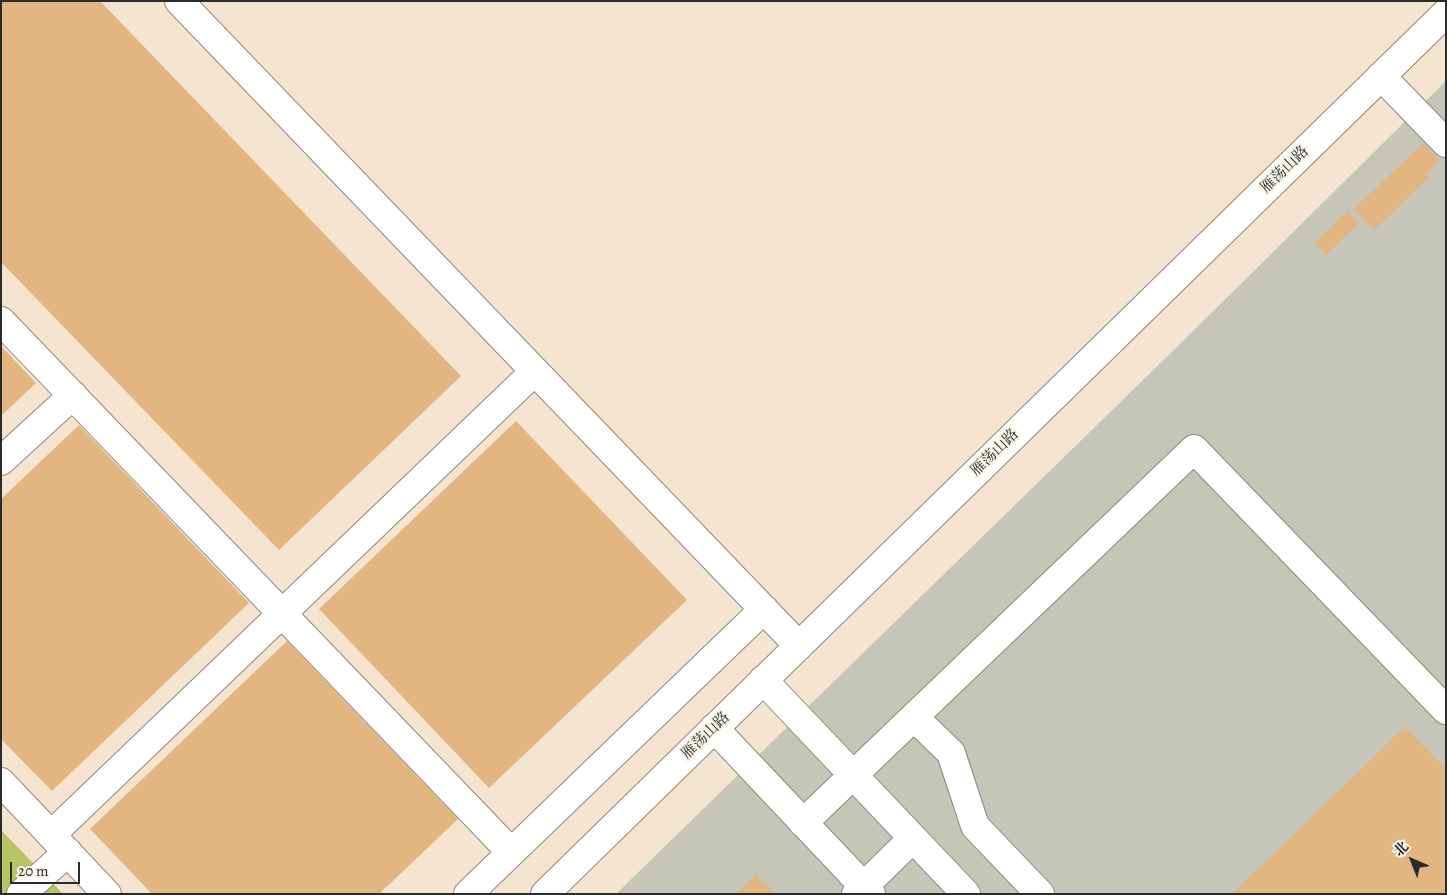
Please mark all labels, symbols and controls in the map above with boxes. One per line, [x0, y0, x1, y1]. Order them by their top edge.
street label: 雁荡山路 [1257, 143, 1313, 197]
street label: 雁荡山路 [967, 426, 1023, 480]
street label: 雁荡山路 [678, 709, 734, 763]
north arrow [1387, 835, 1437, 885]
text: 北 [1390, 837, 1413, 861]
scale bar [12, 852, 82, 884]
text: 20 m [18, 861, 49, 881]

